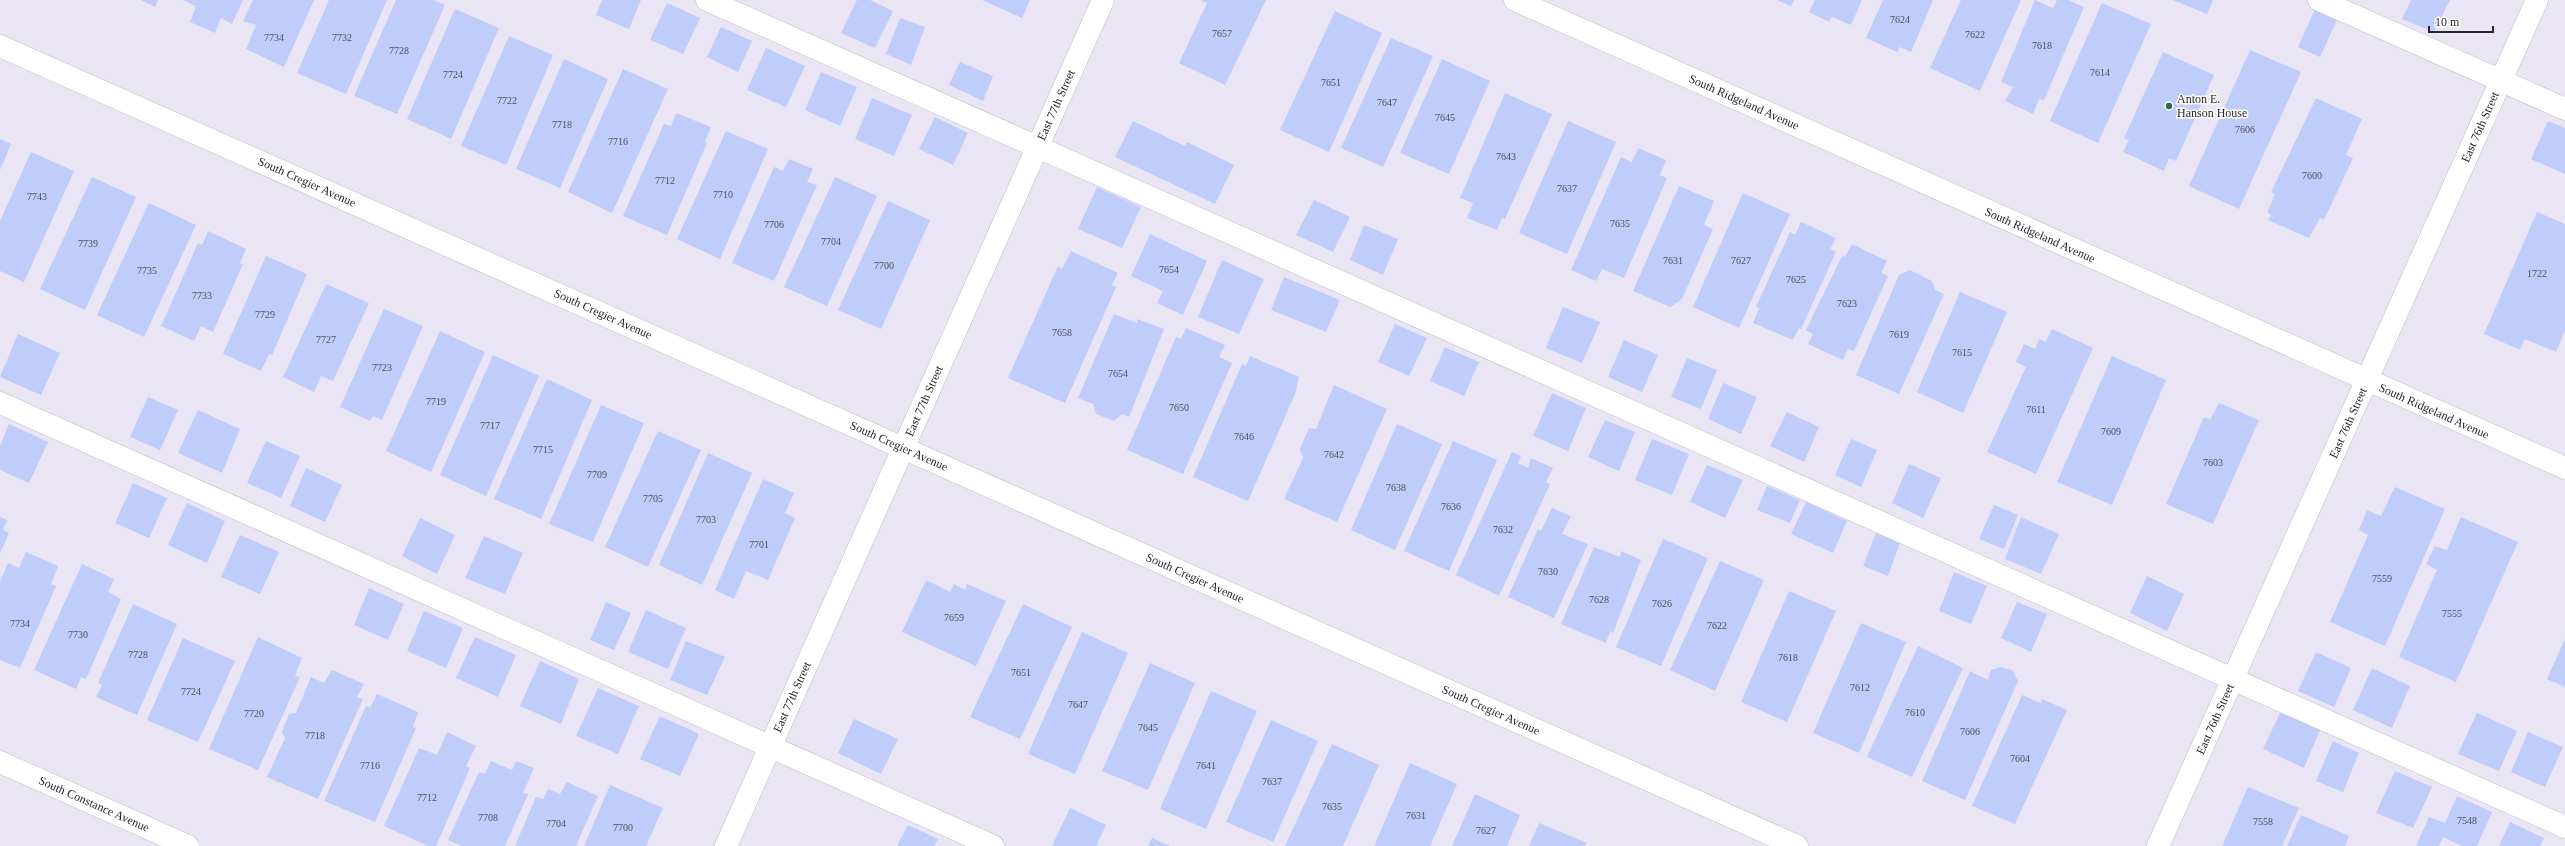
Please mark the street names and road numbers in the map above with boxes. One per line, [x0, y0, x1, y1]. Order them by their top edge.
street label: East 77th Street [1034, 67, 1078, 143]
street label: South Ridgeland Avenue [1687, 71, 1801, 133]
street label: East 76th Street [2458, 89, 2502, 165]
street label: South Cregier Avenue [256, 154, 358, 210]
street label: South Ridgeland Avenue [1983, 204, 2097, 266]
street label: South Cregier Avenue [552, 286, 654, 342]
street label: East 77th Street [902, 363, 946, 439]
street label: South Ridgeland Avenue [2377, 380, 2491, 442]
street label: East 76th Street [2326, 385, 2370, 461]
street label: South Cregier Avenue [848, 418, 950, 474]
street label: South Cregier Avenue [1144, 550, 1246, 606]
street label: East 77th Street [770, 659, 814, 735]
street label: East 76th Street [2193, 681, 2237, 757]
street label: South Cregier Avenue [1440, 682, 1542, 738]
street label: South Constance Avenue [36, 773, 152, 835]

